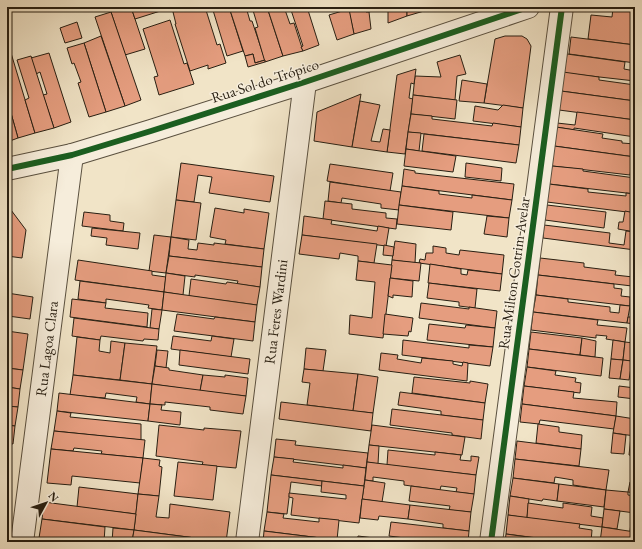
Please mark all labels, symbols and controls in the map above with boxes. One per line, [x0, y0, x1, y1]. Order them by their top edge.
street label: Rua Sol do Trópico [209, 54, 321, 107]
street label: Rua Milton Cotrim Avelar [493, 196, 534, 350]
street label: Rua Feres Wardini [259, 258, 292, 365]
street label: Rua Lagoa Clara [31, 300, 62, 398]
north arrow [26, 483, 66, 523]
text: N [45, 489, 62, 505]

